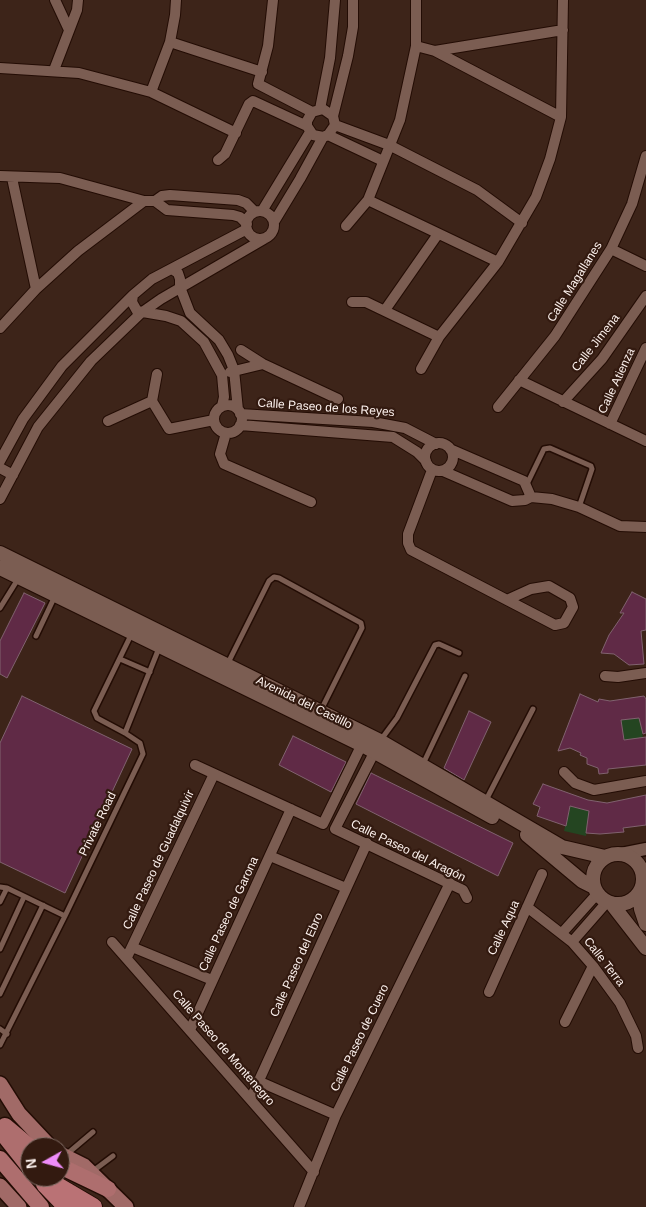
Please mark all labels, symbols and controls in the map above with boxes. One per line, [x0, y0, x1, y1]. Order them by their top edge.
street label: Calle Magallanes [545, 239, 605, 325]
street label: Calle Jimena [569, 311, 623, 375]
street label: Calle Atienza [596, 346, 638, 416]
street label: Calle Paseo de los Reyes [257, 396, 395, 420]
street label: Avenida del Castillo [254, 673, 354, 733]
street label: Calle Paseo de Guadalquivir [120, 788, 198, 932]
street label: Private Road [76, 790, 120, 858]
street label: Calle Paseo del Aragón [348, 817, 468, 885]
street label: Calle Paseo de Garona [196, 854, 262, 974]
street label: Calle Aqua [485, 898, 523, 958]
street label: Calle Paseo del Ebro [267, 911, 327, 1019]
street label: Calle Terra [580, 935, 628, 989]
street label: Calle Paseo de Cuero [328, 982, 392, 1094]
street label: Calle Paseo de Montenegro [169, 987, 277, 1109]
north arrow [20, 1137, 70, 1187]
text: N [23, 1158, 40, 1170]

